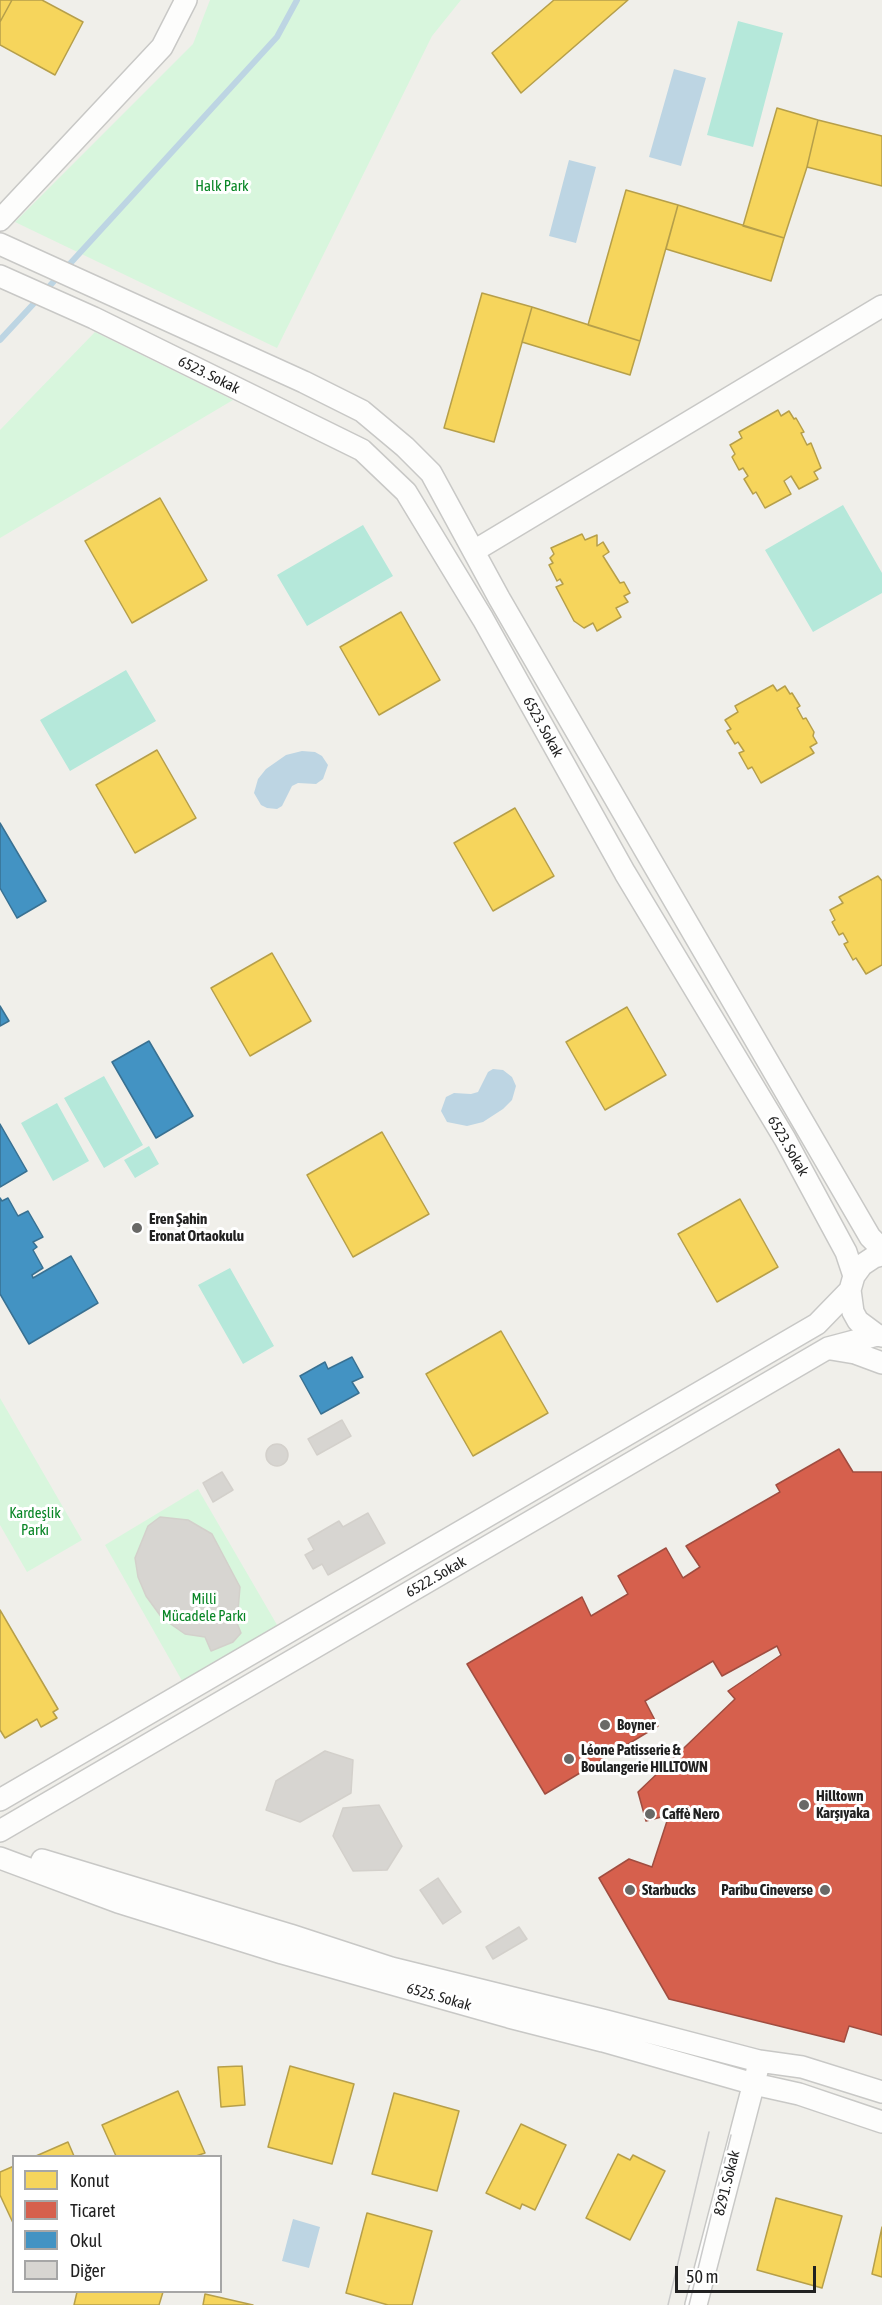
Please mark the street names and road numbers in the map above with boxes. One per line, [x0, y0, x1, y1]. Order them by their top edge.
street label: 6523. Sokak [175, 352, 243, 398]
street label: 6523. Sokak [519, 694, 567, 760]
street label: 6523. Sokak [764, 1113, 812, 1179]
street label: 6522. Sokak [403, 1553, 469, 1601]
street label: 6525. Sokak [405, 1979, 473, 2015]
street label: 8291. Sokak [710, 2149, 744, 2217]

